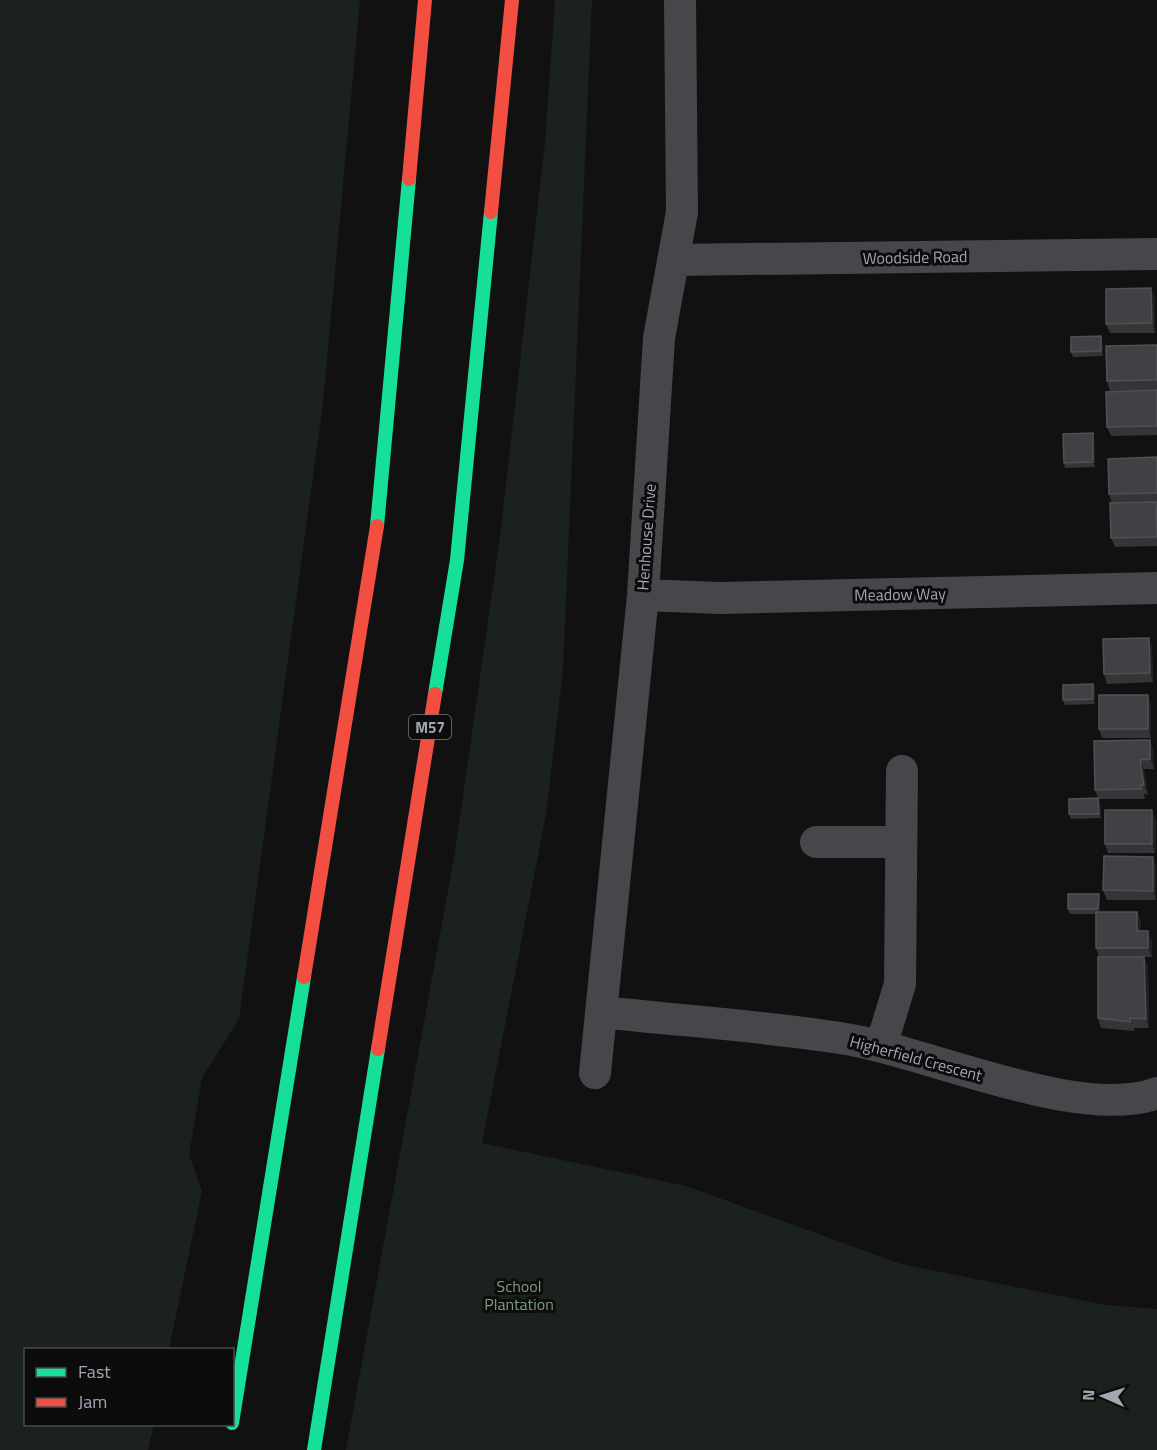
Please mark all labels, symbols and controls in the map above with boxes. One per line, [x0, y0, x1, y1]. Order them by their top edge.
street label: Woodside Road [862, 244, 968, 270]
street label: Henhouse Drive [630, 483, 662, 591]
street label: Meadow Way [854, 581, 946, 607]
road number: M57 [409, 715, 451, 739]
street label: Higherfield Crescent [847, 1029, 985, 1087]
park label: School Plantation [484, 1274, 554, 1316]
legend [24, 1348, 234, 1426]
text: Fast [78, 1358, 111, 1385]
north arrow [1073, 1366, 1133, 1426]
text: Jam [78, 1388, 107, 1415]
text: N [1076, 1389, 1100, 1401]

